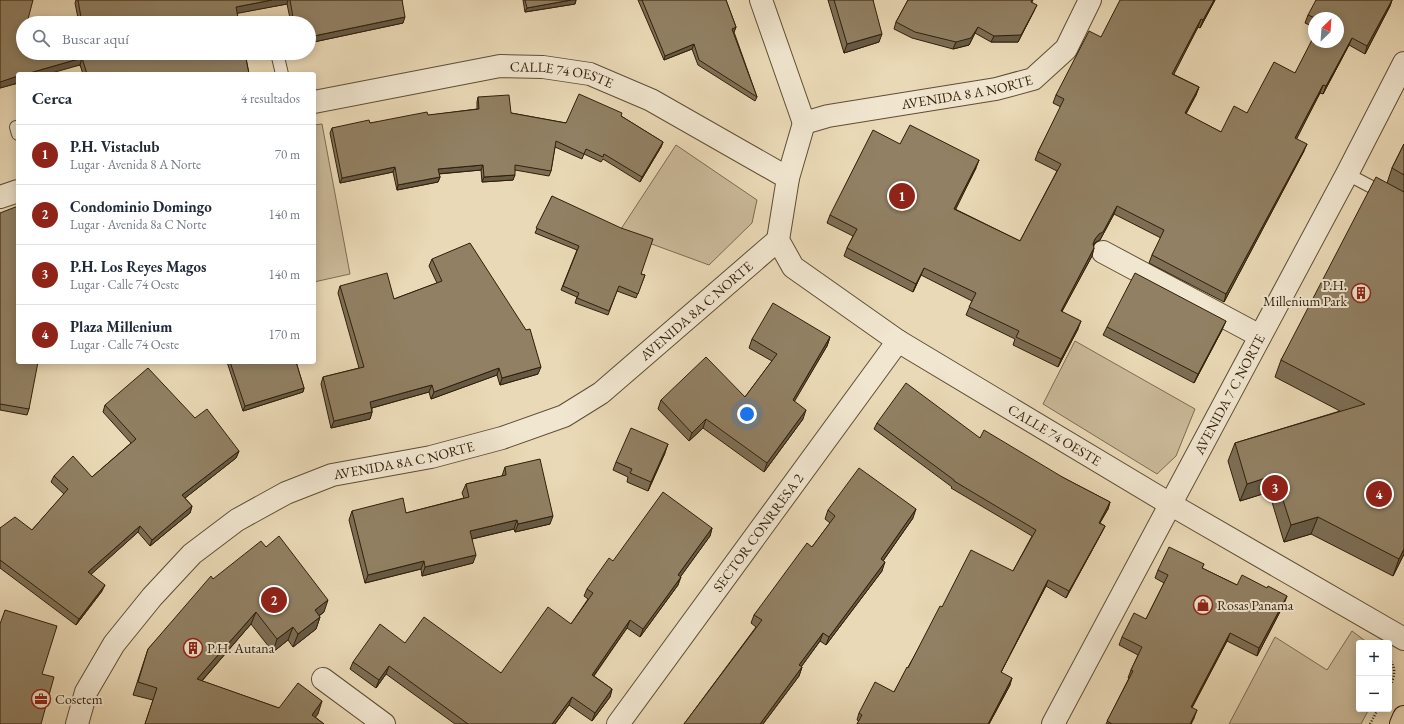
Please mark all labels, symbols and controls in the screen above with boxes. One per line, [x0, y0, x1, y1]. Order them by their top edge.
north arrow [1308, 12, 1344, 48]
search box [16, 16, 316, 60]
icon: search [30, 27, 52, 49]
text: Buscar aquí [62, 29, 129, 48]
street label: CALLE 74 OESTE [510, 57, 616, 92]
street label: AVENIDA 8 A NORTE [899, 71, 1035, 113]
text: Cerca [32, 87, 72, 109]
text: 4 resultados [241, 90, 300, 107]
text: P.H. Vistaclub [70, 137, 159, 156]
text: 1 [42, 146, 48, 163]
text: 70 m [275, 146, 300, 163]
text: Lugar · Avenida 8 A Norte [70, 156, 201, 173]
pin: 1 [889, 181, 915, 211]
text: Condominio Domingo [70, 197, 212, 216]
text: 2 [42, 206, 48, 223]
text: 140 m [269, 206, 300, 223]
text: Lugar · Avenida 8a C Norte [70, 216, 206, 233]
text: P.H. Los Reyes Magos [70, 257, 206, 276]
street label: AVENIDA 8A C NORTE [635, 257, 756, 365]
text: 3 [42, 266, 48, 283]
text: 140 m [269, 266, 300, 283]
text: Lugar · Calle 74 Oeste [70, 276, 179, 293]
place label: P.H. Millenium Park [1263, 276, 1347, 310]
building icon: P.H. Millenium Park [1350, 282, 1372, 304]
text: Plaza Millenium [70, 317, 172, 336]
text: 4 [42, 326, 48, 343]
text: 170 m [269, 326, 300, 343]
street label: AVENIDA 7 C NORTE [1189, 331, 1269, 458]
text: Lugar · Calle 74 Oeste [70, 336, 179, 353]
street label: CALLE 74 OESTE [1005, 400, 1105, 470]
your location [737, 404, 757, 424]
street label: AVENIDA 8A C NORTE [331, 437, 476, 484]
street label: SECTOR CONRRESA 2 [709, 470, 807, 595]
pin: 3 [1262, 473, 1288, 503]
pin: 4 [1366, 479, 1392, 509]
pin: 2 [261, 585, 287, 615]
shop icon: Rosas Panama [1192, 594, 1214, 616]
place label: Rosas Panama [1217, 596, 1294, 614]
building icon: P.H. Autana [182, 637, 204, 659]
place label: P.H. Autana [207, 639, 275, 657]
map controls [1356, 640, 1392, 712]
button: + [1356, 640, 1392, 676]
button: − [1356, 676, 1392, 712]
office icon: Cosetem [30, 688, 52, 710]
place label: Cosetem [55, 690, 103, 708]

